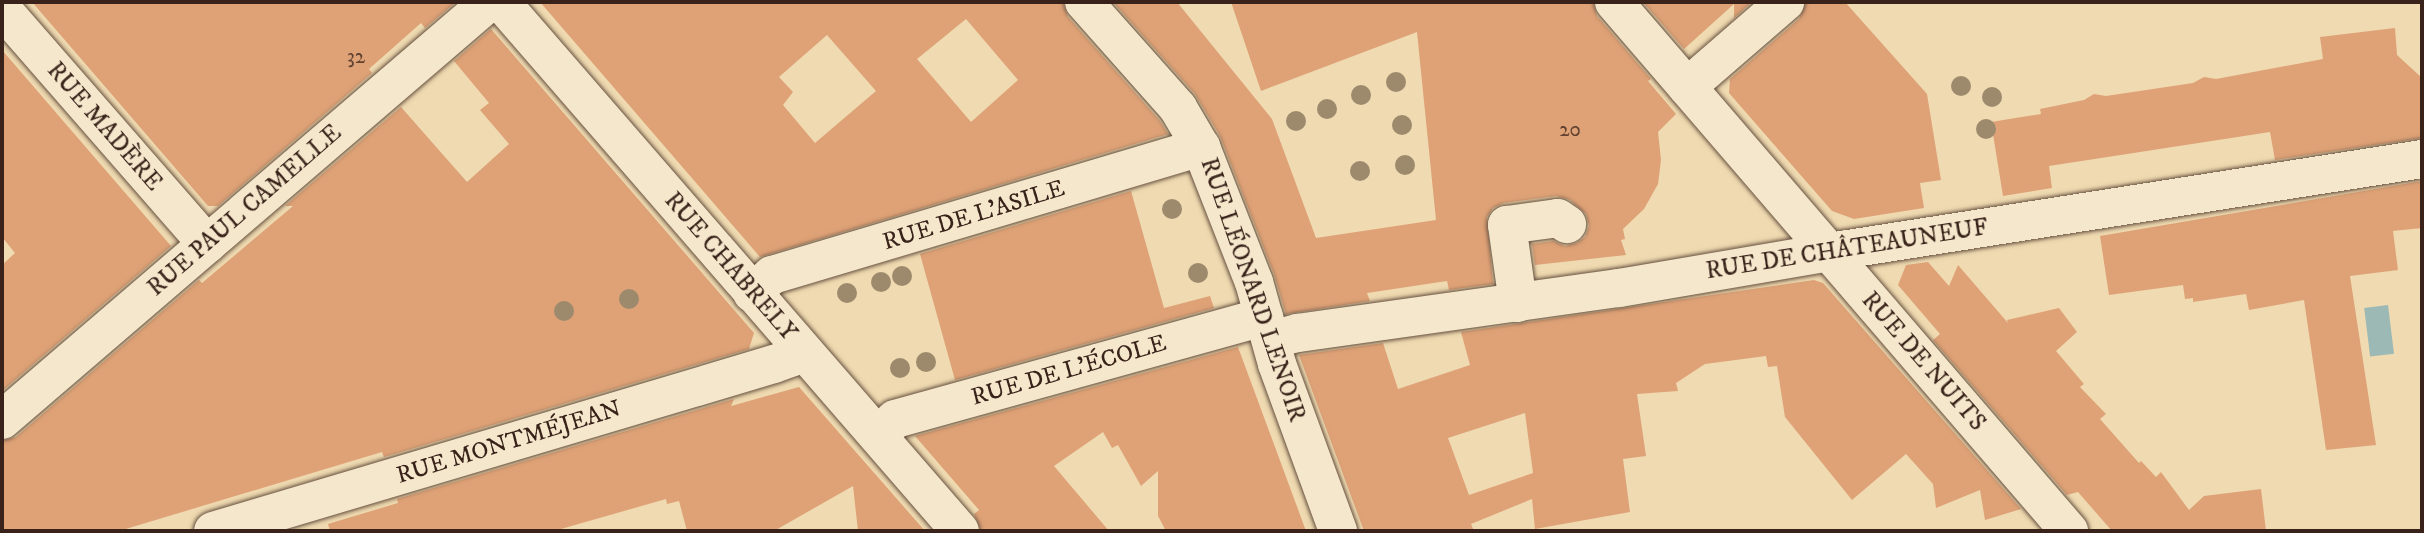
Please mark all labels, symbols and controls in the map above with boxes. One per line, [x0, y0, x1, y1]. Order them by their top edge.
house number: 32 [347, 44, 365, 70]
street label: RUE MADÈRE [40, 57, 168, 197]
house number: 20 [1559, 117, 1581, 143]
street label: RUE PAUL CAMELLE [142, 119, 348, 303]
street label: RUE LÉONARD LENOIR [1193, 154, 1311, 426]
street label: RUE DE L'ASILE [880, 175, 1068, 257]
street label: RUE CHABRELY [658, 187, 802, 347]
street label: RUE DE CHÂTEAUNEUF [1704, 213, 1990, 287]
street label: RUE DE NUITS [1855, 287, 1991, 437]
street label: RUE DE L'ÉCOLE [968, 329, 1170, 413]
street label: RUE MONTMÉJEAN [393, 395, 625, 491]

